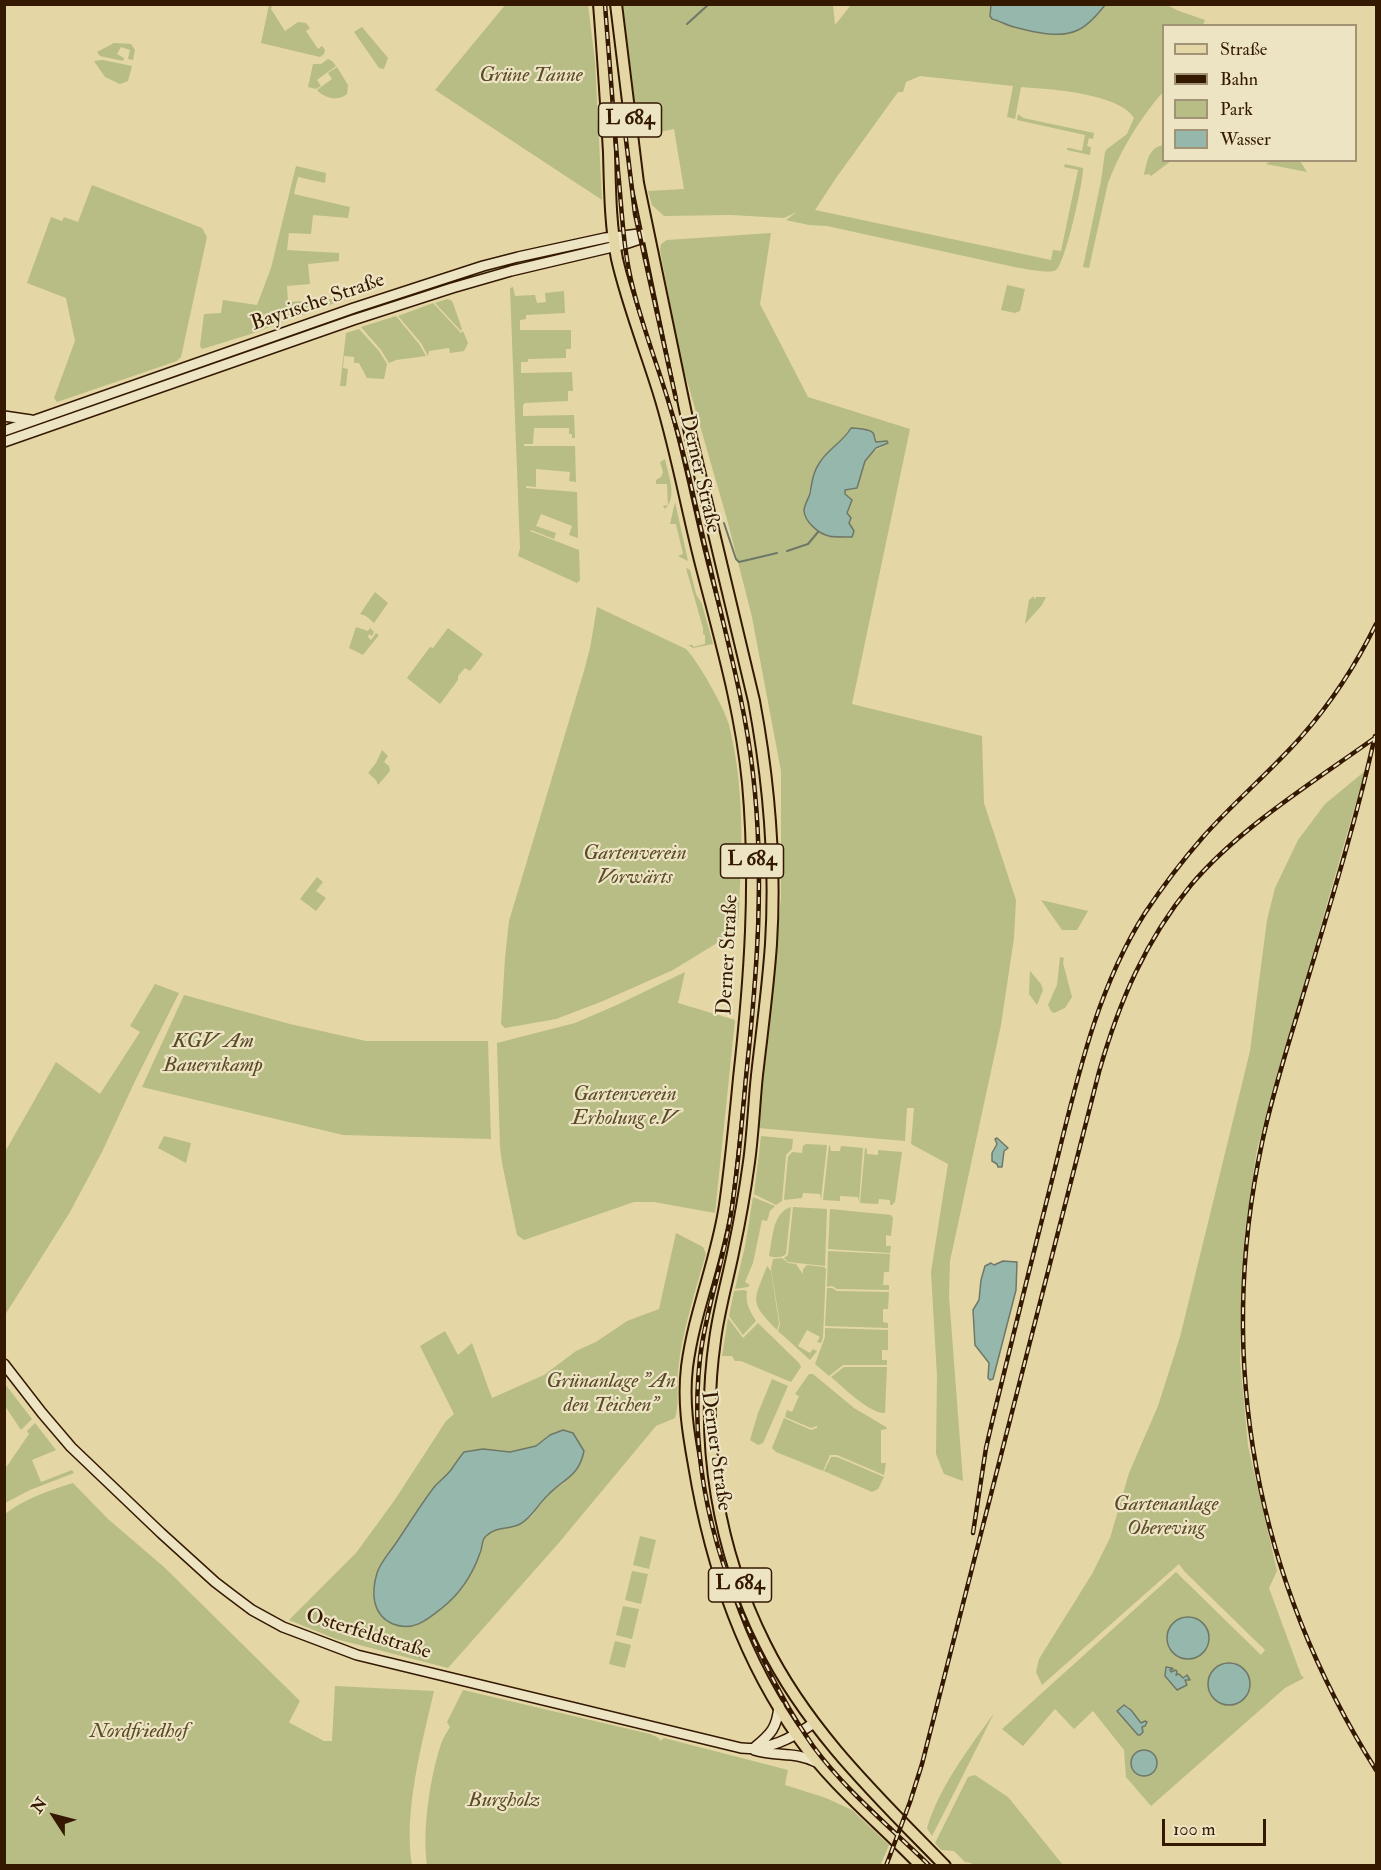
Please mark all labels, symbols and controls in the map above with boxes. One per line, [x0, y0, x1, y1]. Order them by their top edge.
legend [1162, 24, 1357, 162]
text: Straße [1220, 38, 1267, 61]
park label: Grüne Tanne [479, 63, 583, 89]
text: Bahn [1220, 68, 1258, 91]
text: Park [1220, 98, 1253, 121]
road number: L 684 [598, 103, 662, 137]
text: Wasser [1220, 128, 1271, 151]
street label: Bayrische Straße [248, 268, 388, 338]
street label: Derner Straße [673, 412, 725, 536]
park label: Gartenverein Vorwärts [583, 841, 687, 891]
road number: L 684 [720, 844, 783, 878]
street label: Derner Straße [713, 894, 745, 1016]
park label: KGV Am Bauernkamp [163, 1029, 263, 1079]
park label: Gartenverein Erholung e.V [572, 1082, 678, 1132]
park label: Grünanlage "An den Teichen" [546, 1369, 676, 1419]
street label: Derner Straße [694, 1390, 736, 1512]
park label: Gartenanlage Obereving [1114, 1492, 1218, 1542]
road number: L 684 [708, 1568, 771, 1602]
street label: Osterfeldstraße [302, 1604, 434, 1666]
park label: Nordfriedhof [90, 1719, 188, 1745]
north arrow [24, 1786, 84, 1846]
park label: Burgholz [468, 1788, 540, 1814]
text: N [27, 1794, 52, 1817]
scale bar [1165, 1807, 1268, 1845]
text: 100 m [1173, 1818, 1216, 1841]

